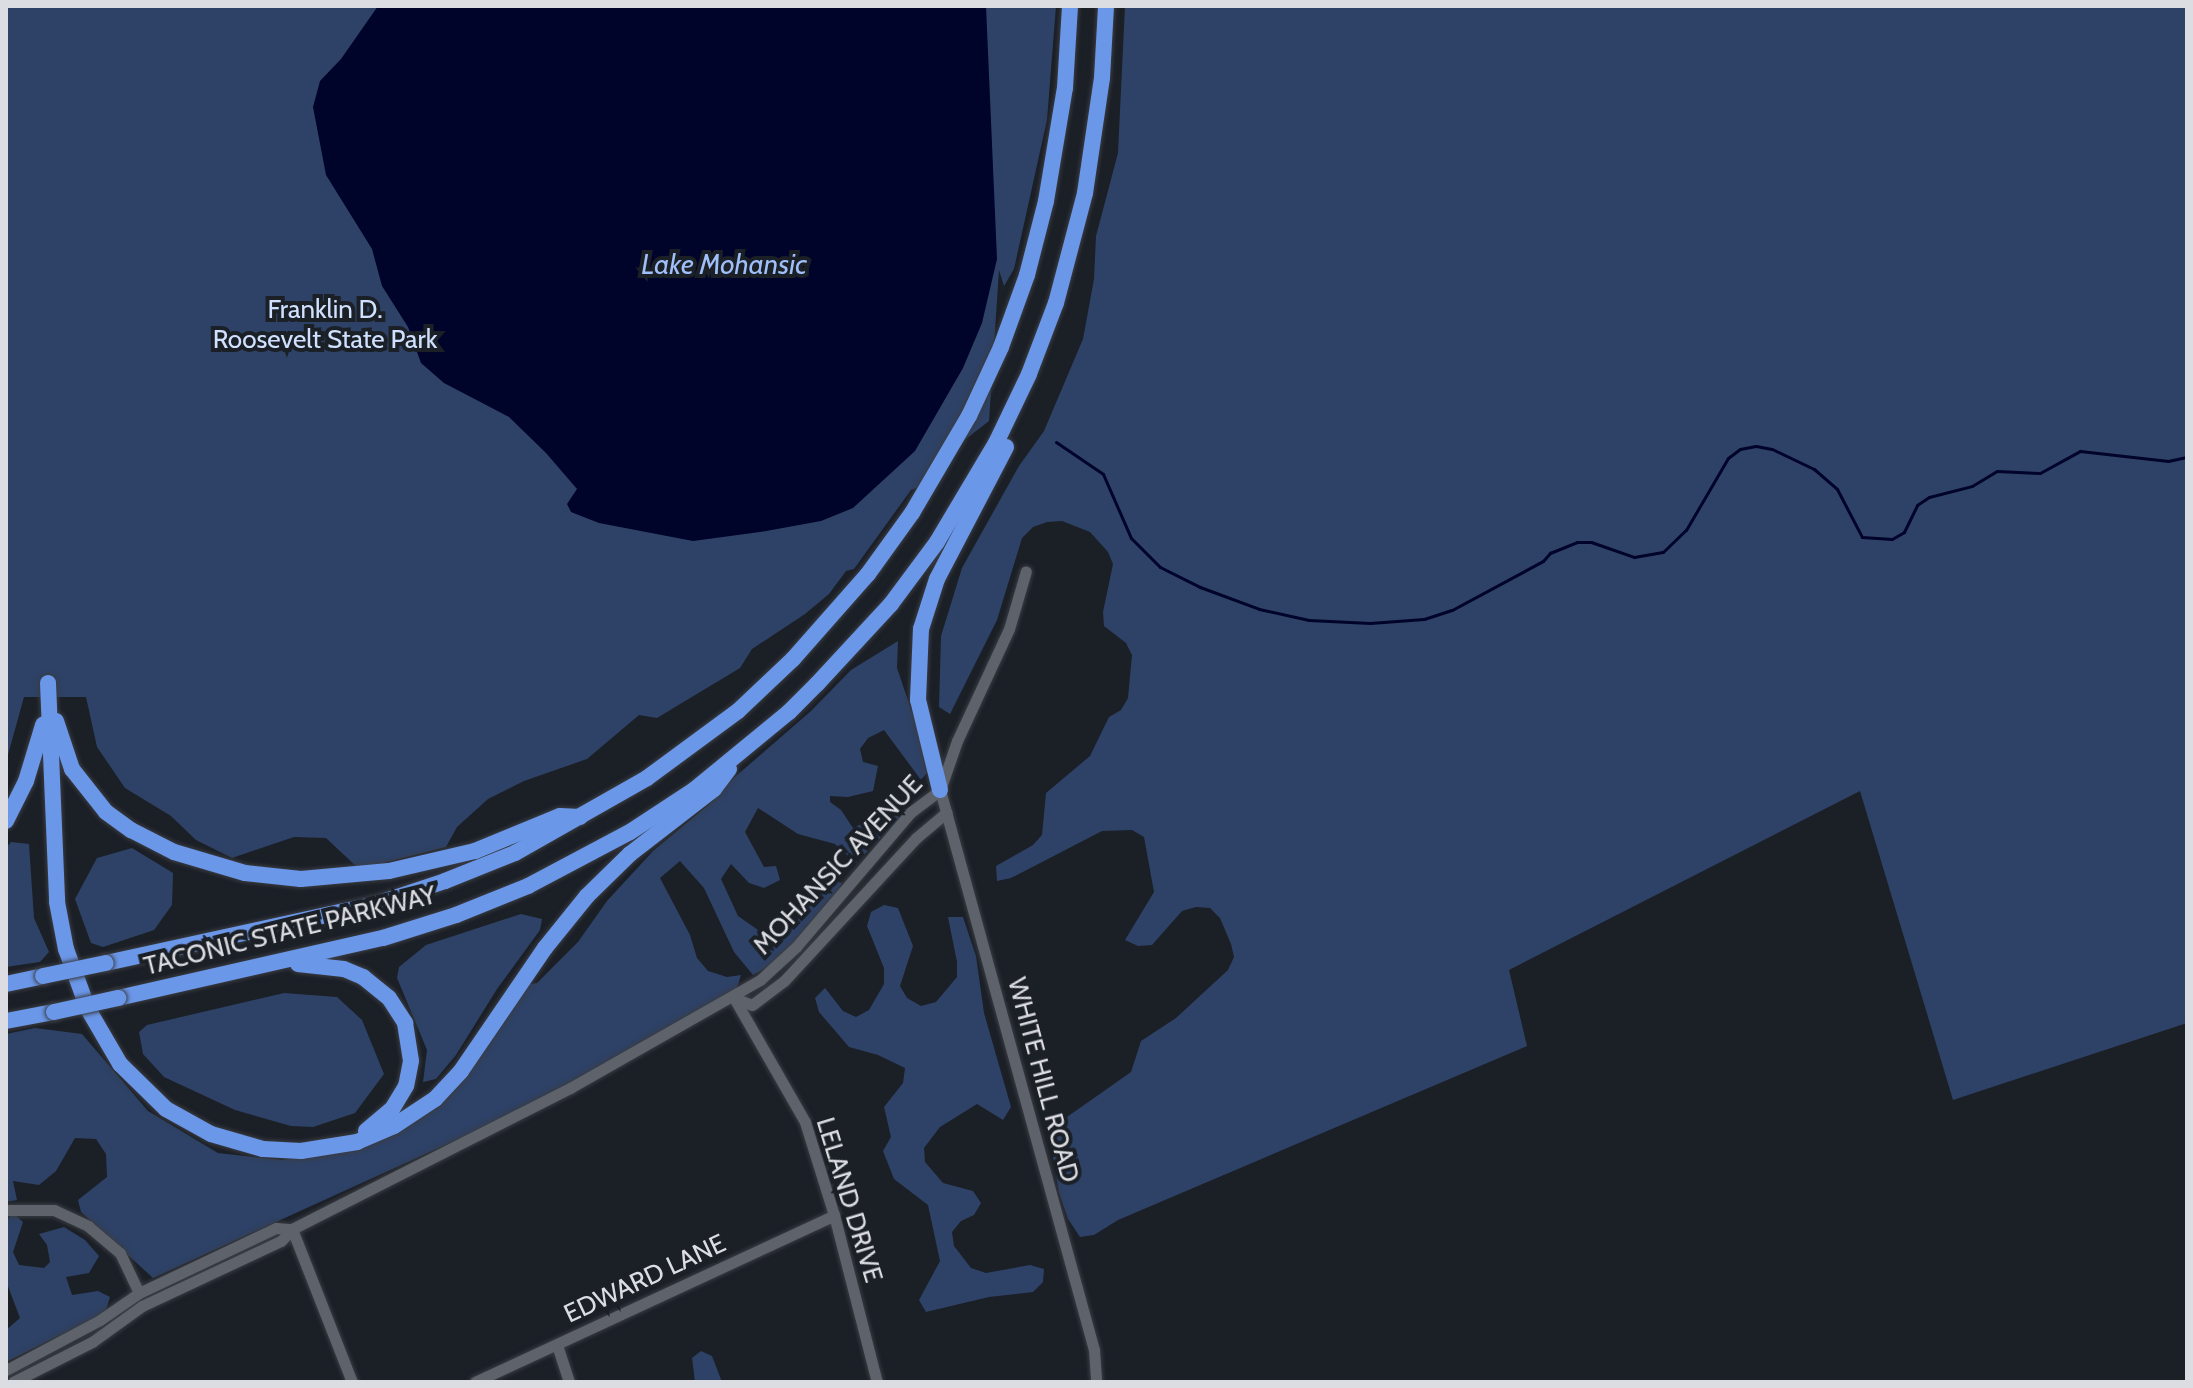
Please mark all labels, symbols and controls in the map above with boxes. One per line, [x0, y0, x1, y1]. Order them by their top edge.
water label: Lake Mohansic [641, 247, 807, 281]
park label: Franklin D. Roosevelt State Park [213, 294, 437, 356]
street label: MOHANSIC AVENUE [747, 769, 929, 961]
street label: TACONIC STATE PARKWAY [141, 880, 439, 982]
street label: WHITE HILL ROAD [1001, 974, 1085, 1186]
street label: LELAND DRIVE [809, 1114, 889, 1286]
street label: EDWARD LANE [559, 1228, 731, 1330]

